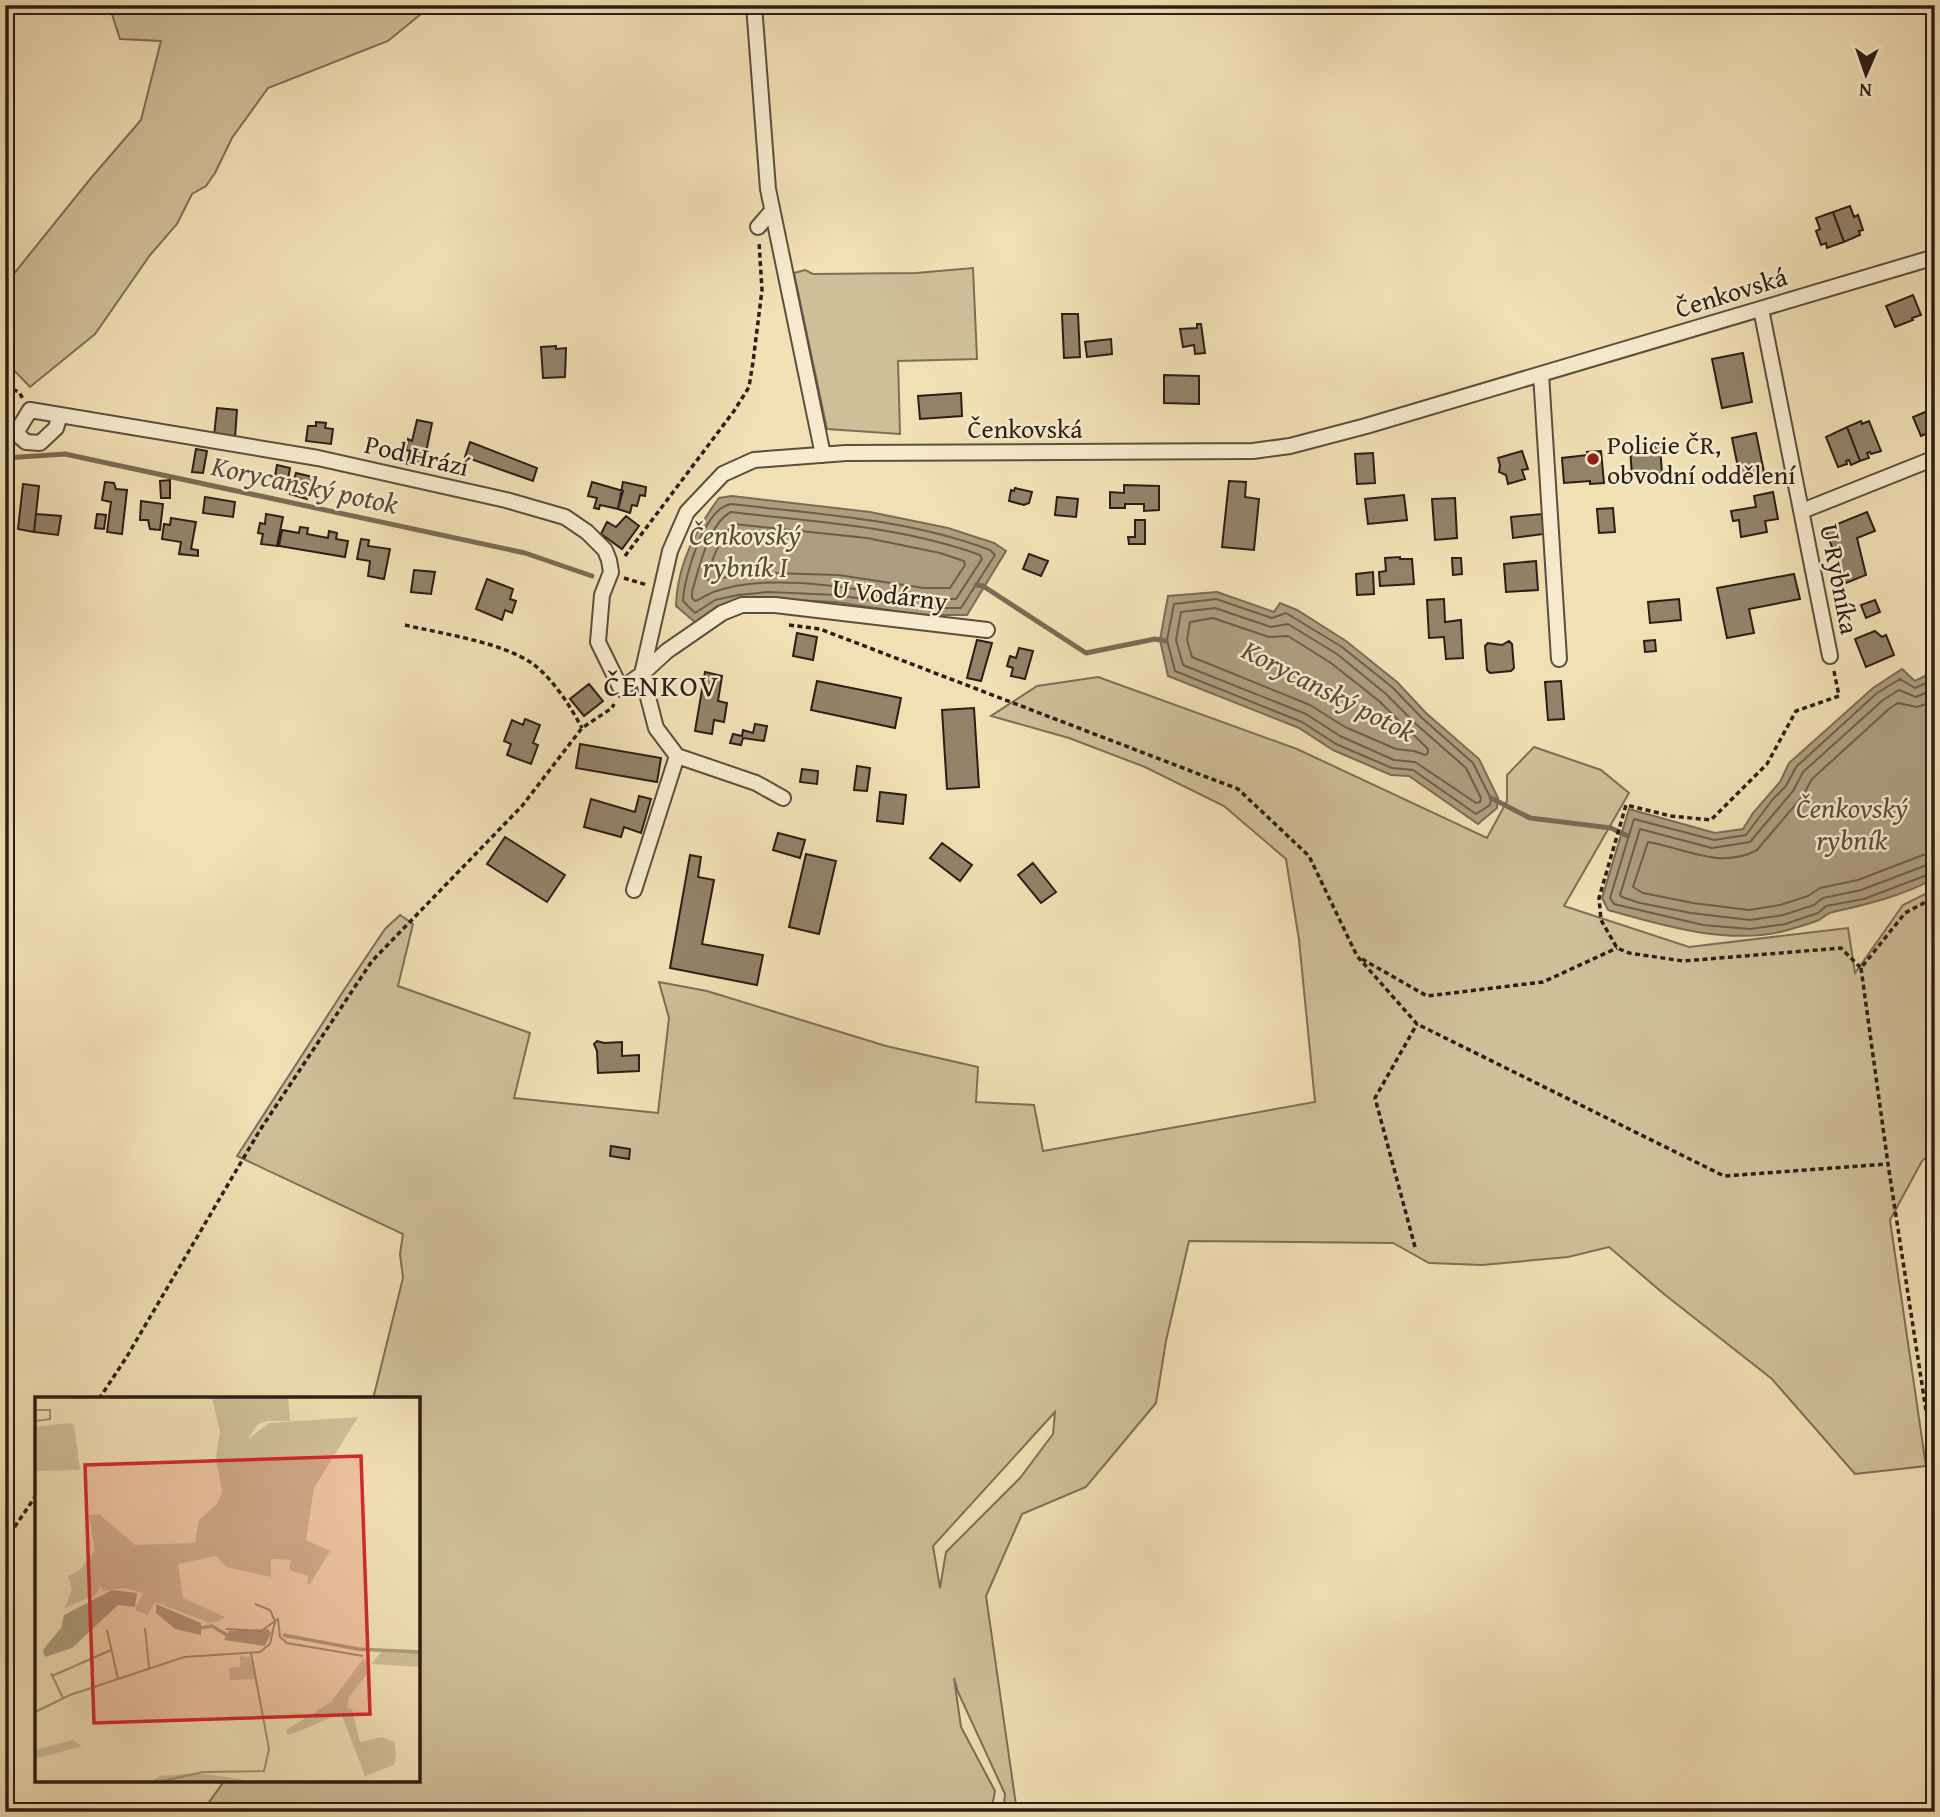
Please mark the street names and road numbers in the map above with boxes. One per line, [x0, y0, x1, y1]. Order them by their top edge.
street label: Čenkovská [1670, 256, 1792, 327]
street label: Čenkovská [967, 409, 1083, 448]
street label: Pod Hrází [361, 424, 474, 486]
street label: U Rybníka [1810, 520, 1870, 638]
street label: U Vodárny [830, 568, 950, 620]

